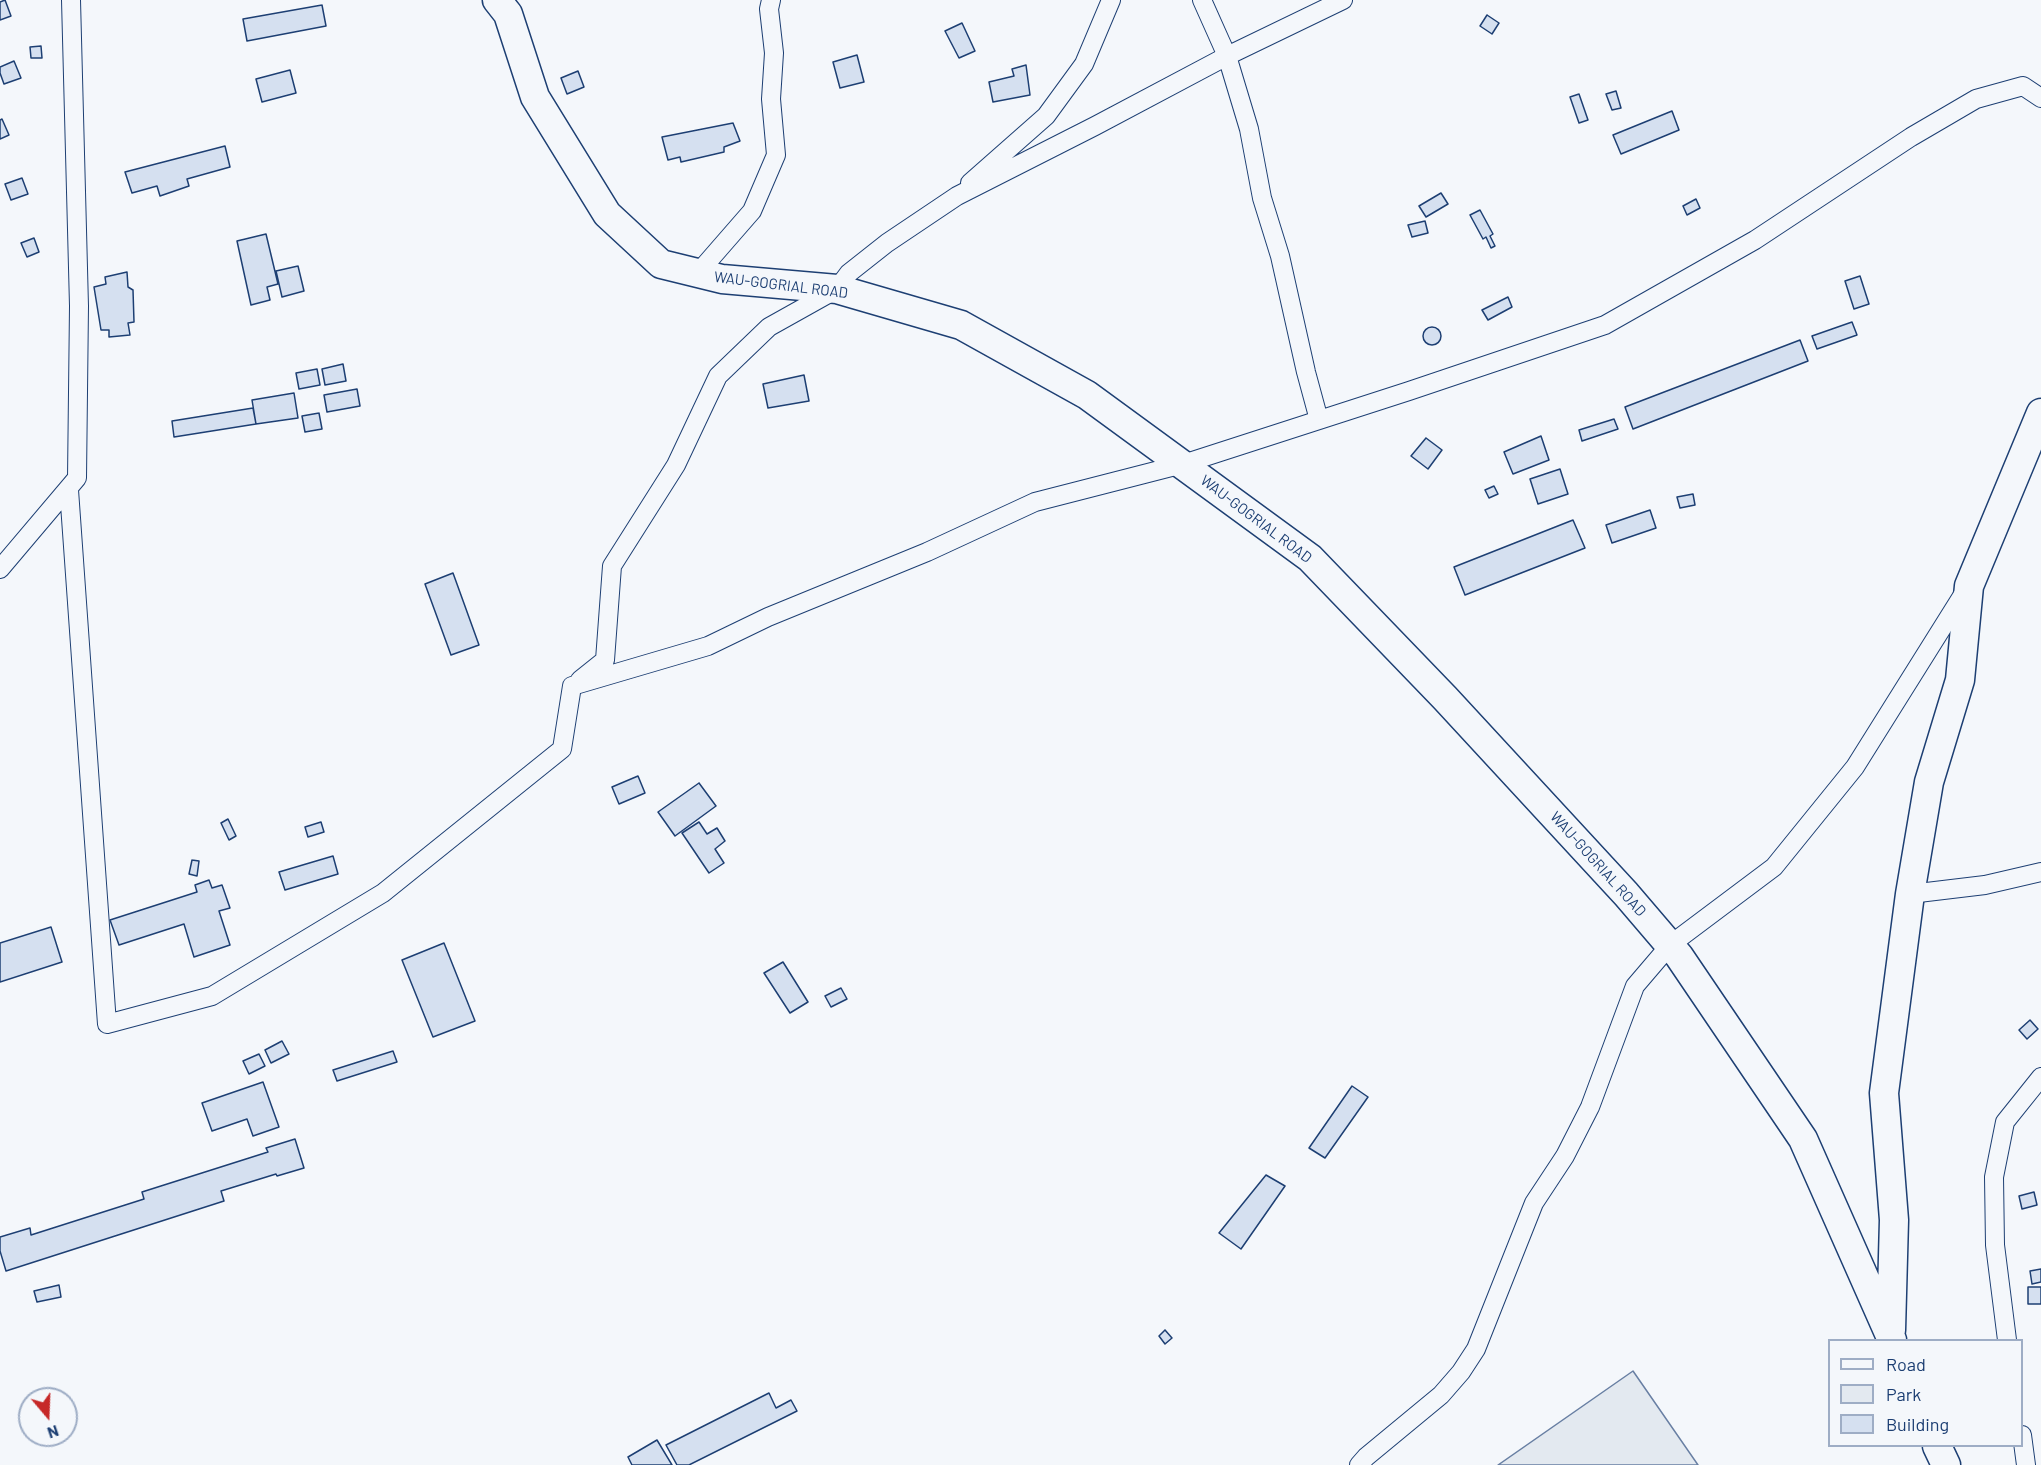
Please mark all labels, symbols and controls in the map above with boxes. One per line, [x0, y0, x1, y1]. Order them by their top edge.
street label: WAU-GOGRIAL ROAD [713, 268, 849, 302]
street label: WAU-GOGRIAL ROAD [1197, 471, 1315, 567]
street label: WAU-GOGRIAL ROAD [1546, 808, 1650, 920]
legend [1828, 1339, 2023, 1447]
text: Road [1886, 1353, 1926, 1375]
text: Park [1886, 1383, 1921, 1405]
north arrow [18, 1387, 78, 1447]
text: Building [1886, 1413, 1949, 1435]
text: N [45, 1422, 62, 1443]

